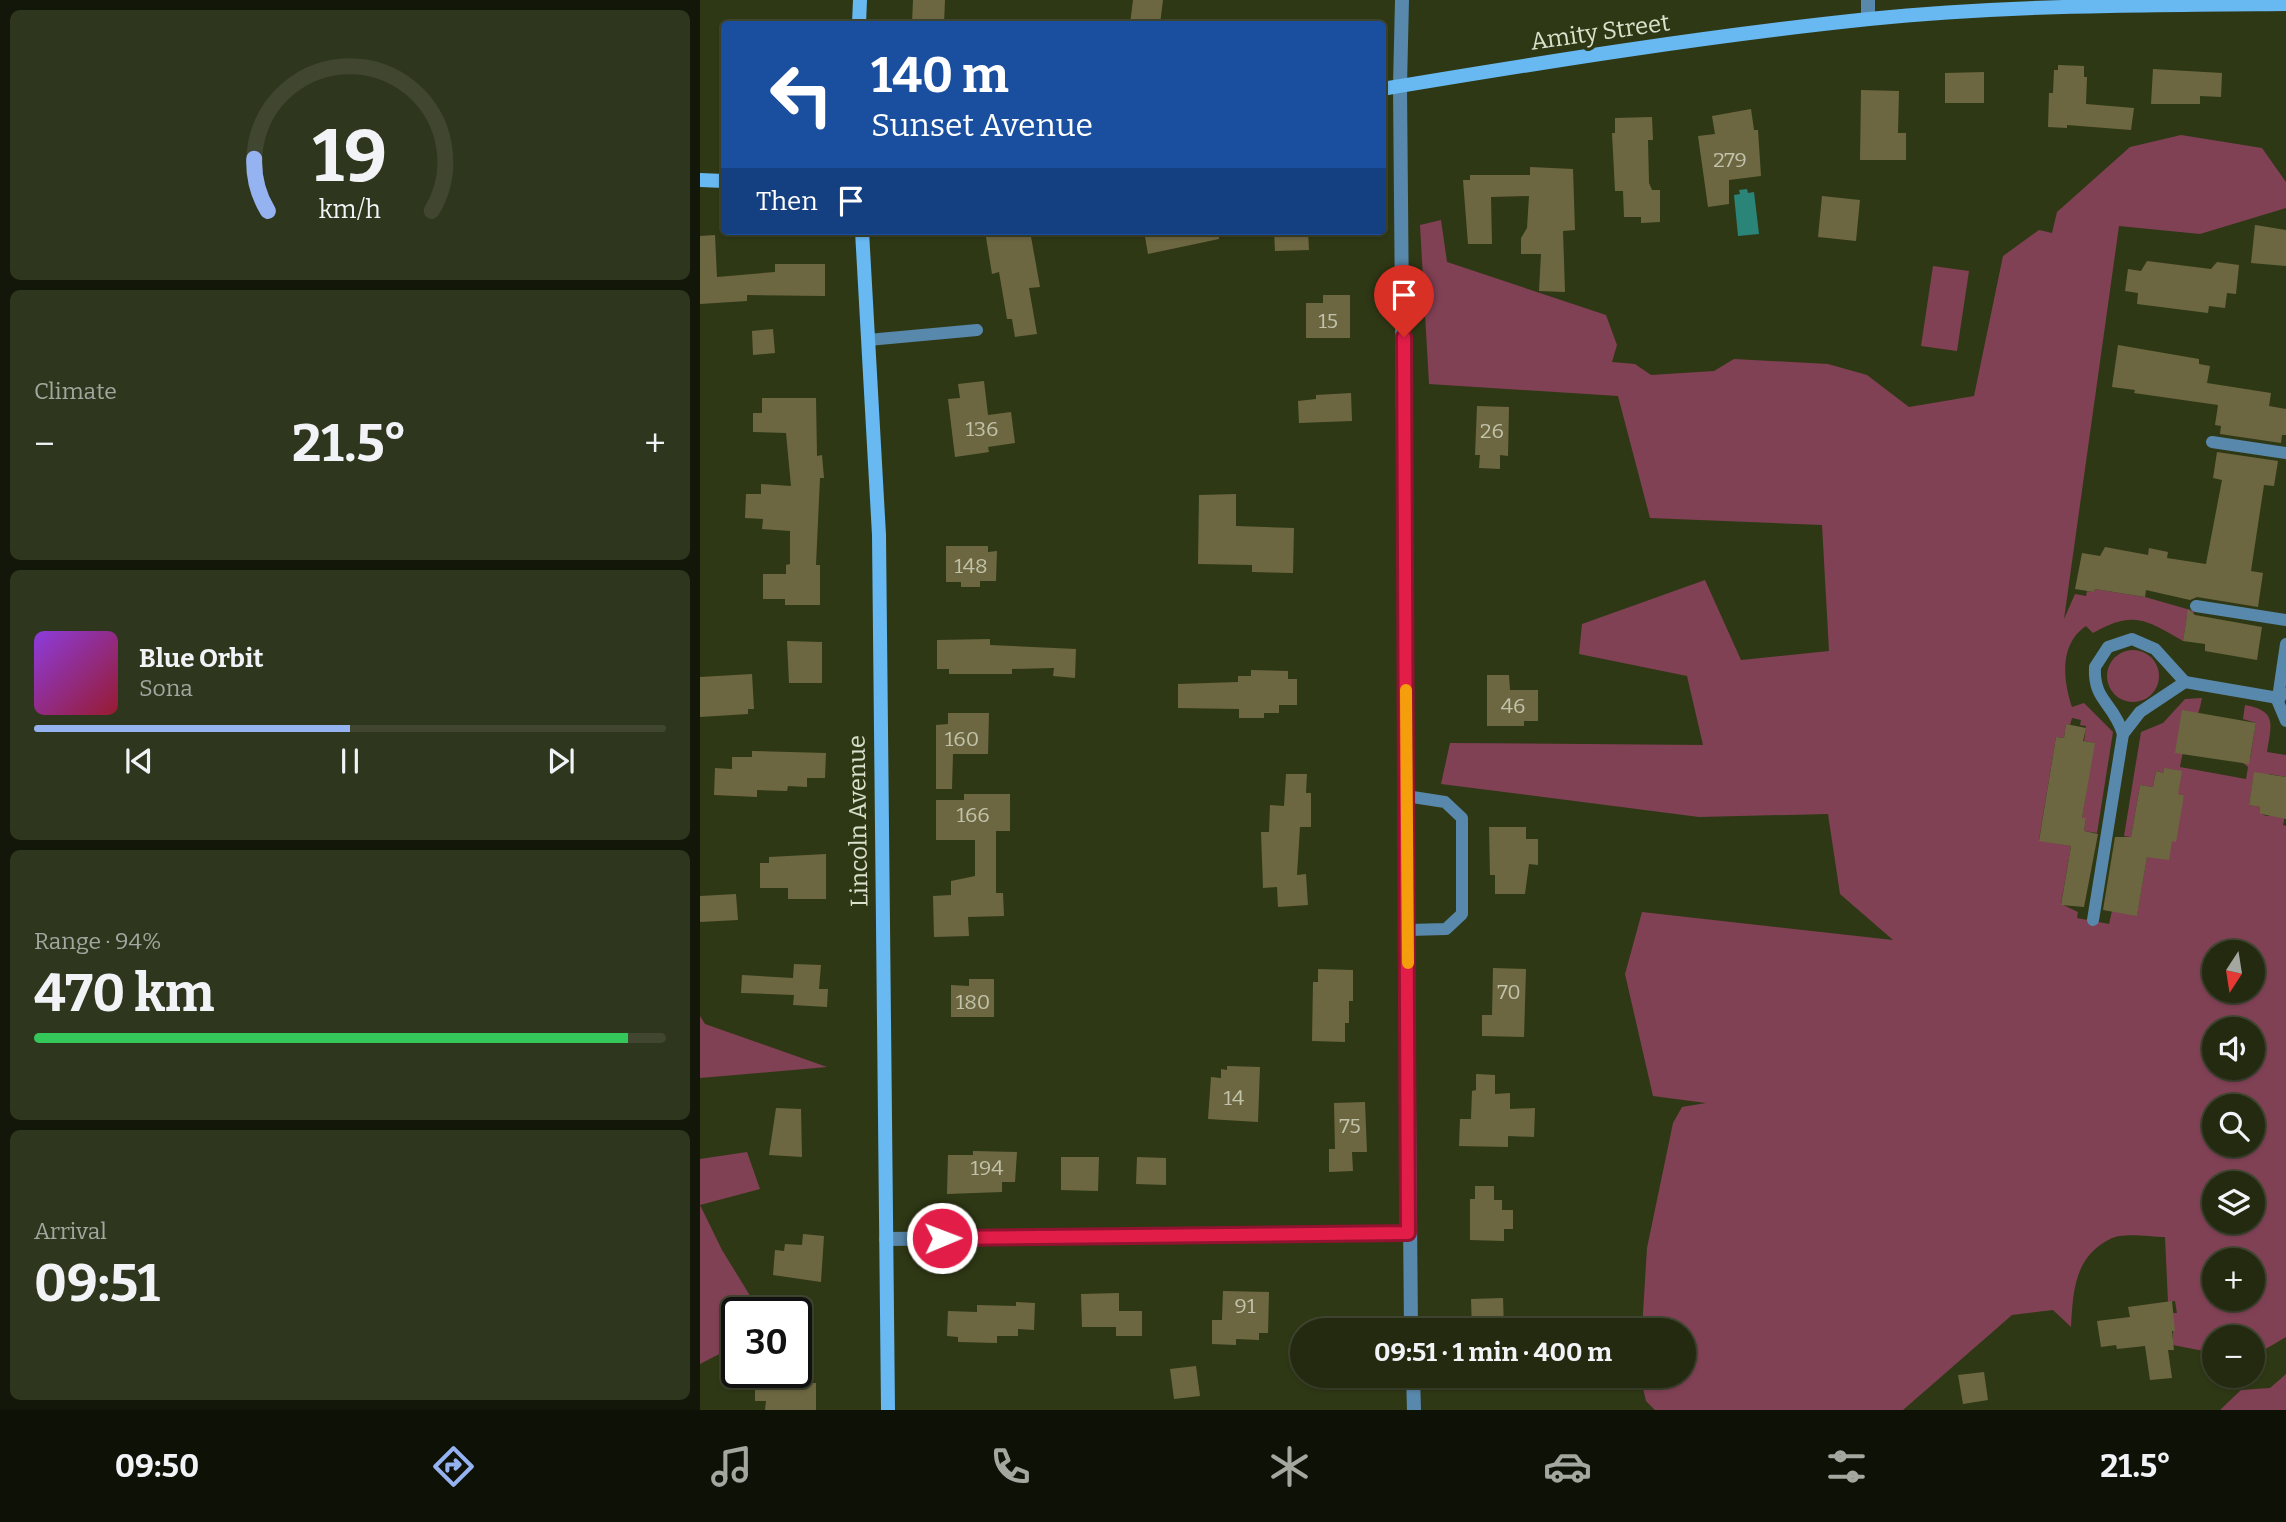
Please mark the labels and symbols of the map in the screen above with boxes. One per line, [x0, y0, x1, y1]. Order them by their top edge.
street label: Amity Street [1529, 8, 1672, 56]
house number: 279 [1713, 147, 1747, 173]
pin [1374, 265, 1434, 337]
house number: 15 [1318, 308, 1338, 334]
house number: 136 [966, 416, 998, 442]
house number: 26 [1480, 418, 1504, 444]
house number: 148 [954, 553, 988, 579]
house number: 46 [1501, 693, 1525, 719]
house number: 160 [945, 726, 979, 752]
street label: Lincoln Avenue [842, 735, 874, 907]
house number: 166 [956, 802, 990, 828]
north arrow [2202, 940, 2264, 1003]
house number: 70 [1497, 979, 1521, 1005]
house number: 180 [956, 989, 990, 1015]
house number: 14 [1224, 1085, 1244, 1111]
house number: 75 [1339, 1113, 1361, 1139]
house number: 194 [970, 1155, 1004, 1181]
position arrow [905, 1201, 979, 1275]
house number: 91 [1235, 1293, 1256, 1319]
speed limit sign: 30 [721, 1297, 812, 1388]

